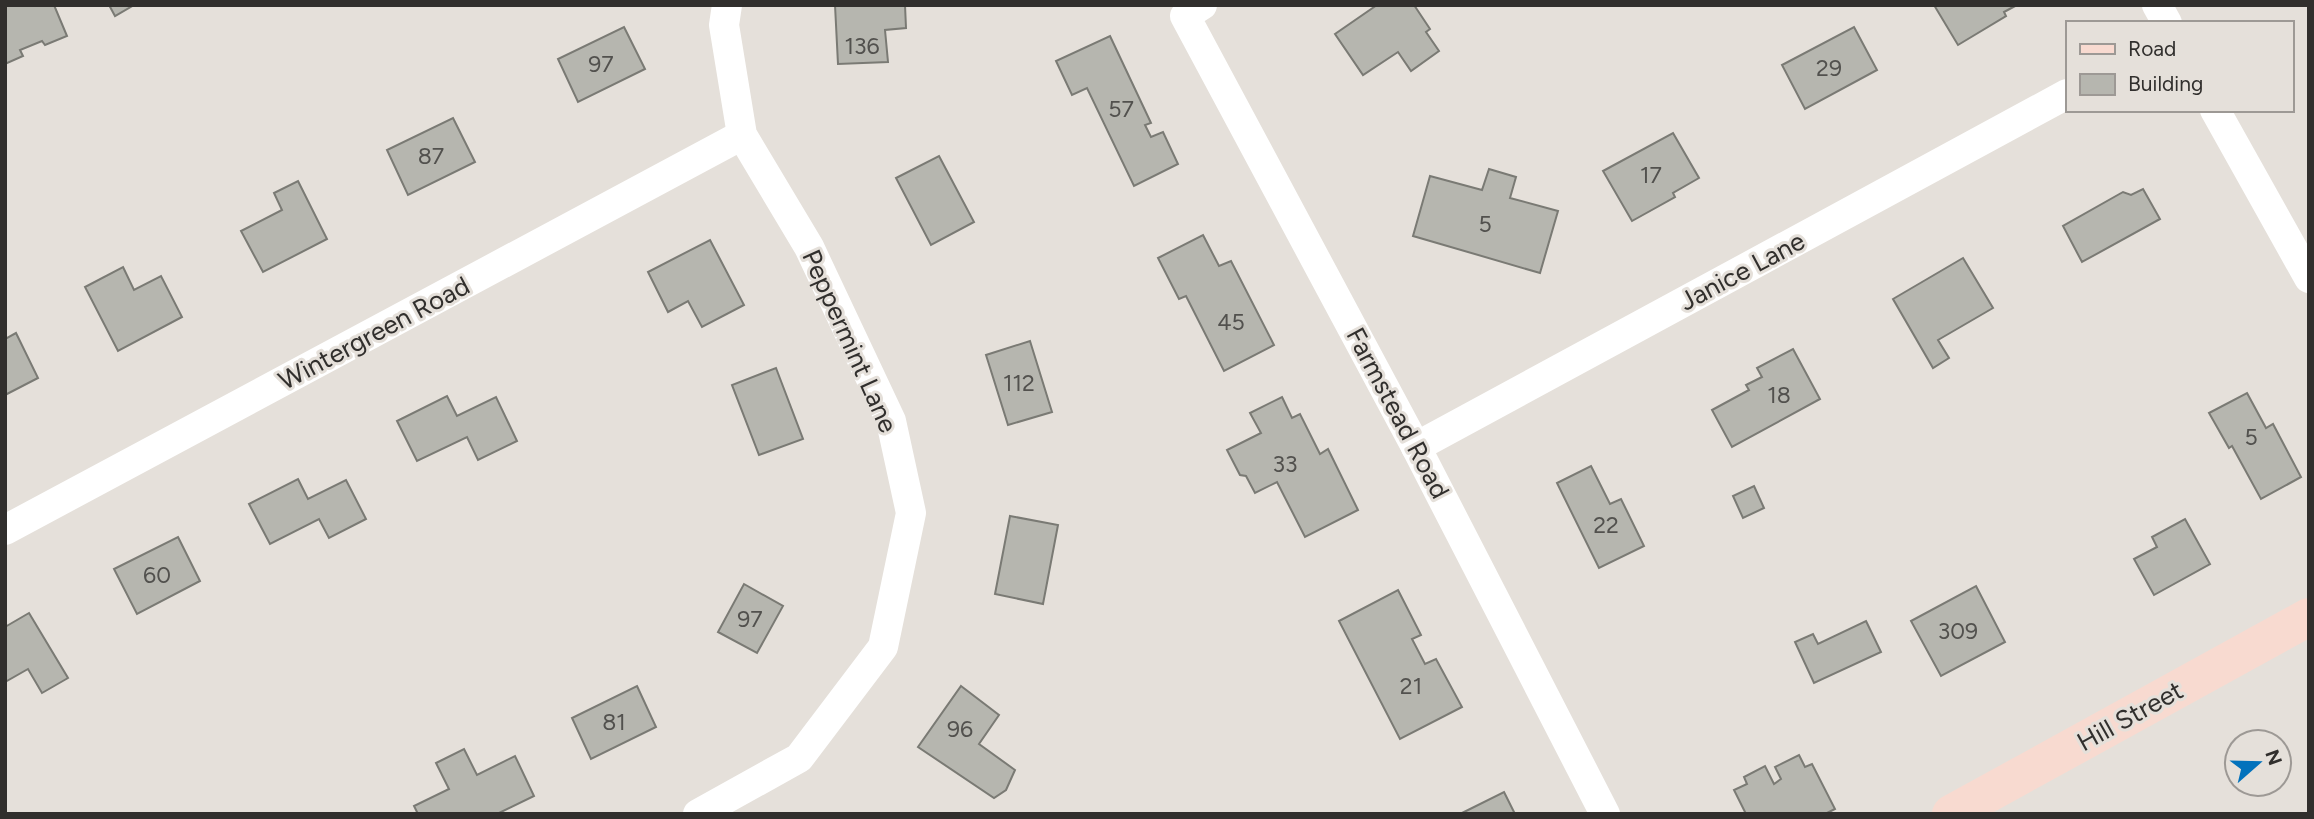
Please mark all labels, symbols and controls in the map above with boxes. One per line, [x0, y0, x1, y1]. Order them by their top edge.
legend [2066, 21, 2293, 112]
house number: 136 [844, 32, 880, 60]
text: Road [2128, 36, 2176, 61]
house number: 97 [588, 50, 614, 78]
house number: 29 [1816, 54, 1842, 82]
text: Building [2128, 71, 2203, 96]
house number: 57 [1108, 95, 1134, 123]
house number: 87 [418, 142, 444, 170]
house number: 17 [1640, 161, 1662, 189]
house number: 5 [1478, 210, 1492, 238]
street label: Janice Lane [1674, 225, 1810, 317]
street label: Peppermint Lane [795, 244, 905, 438]
street label: Wintergreen Road [273, 269, 475, 397]
house number: 45 [1217, 308, 1245, 336]
street label: Farmstead Road [1340, 322, 1456, 504]
house number: 112 [1003, 369, 1035, 397]
house number: 18 [1767, 381, 1791, 409]
house number: 5 [2244, 423, 2258, 451]
house number: 33 [1272, 450, 1298, 478]
house number: 22 [1593, 511, 1619, 539]
house number: 60 [143, 561, 171, 589]
house number: 97 [737, 605, 763, 633]
house number: 309 [1938, 617, 1978, 645]
house number: 21 [1400, 672, 1422, 700]
street label: Hill Street [2071, 674, 2189, 758]
house number: 81 [602, 708, 626, 736]
house number: 96 [947, 715, 973, 743]
north arrow [2223, 728, 2293, 798]
text: N [2260, 747, 2287, 768]

